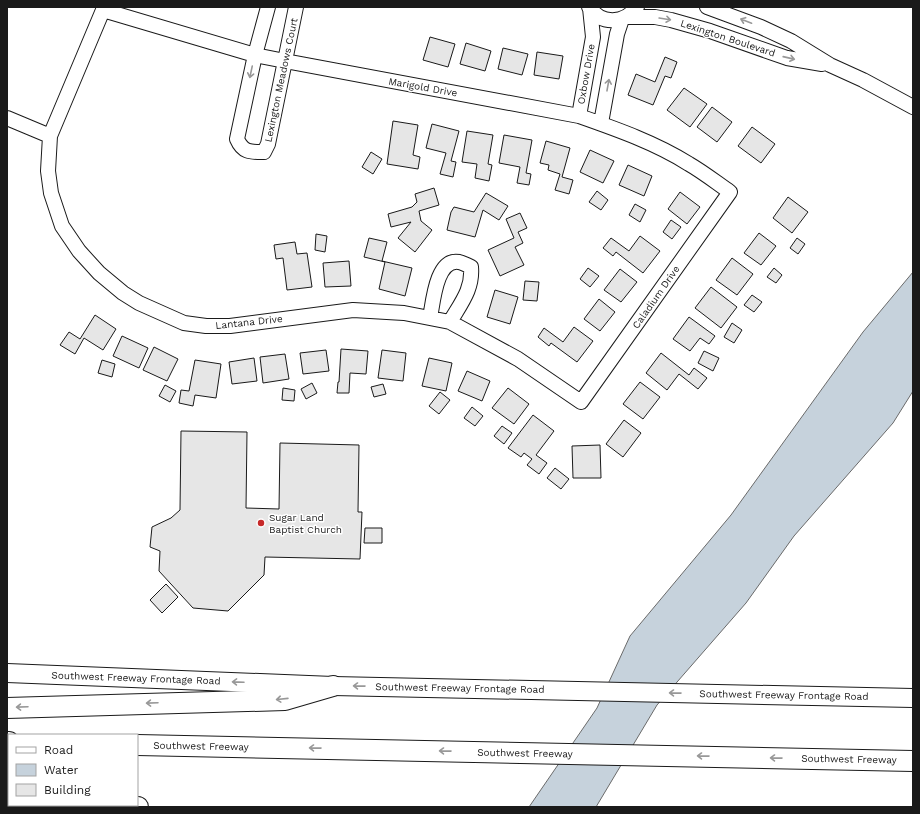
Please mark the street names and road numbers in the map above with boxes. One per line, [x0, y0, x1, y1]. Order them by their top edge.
street label: Lexington Meadows Court [262, 16, 300, 143]
street label: Lexington Boulevard [679, 17, 777, 59]
street label: Oxbow Drive [575, 43, 597, 105]
street label: Marigold Drive [388, 76, 459, 99]
street label: Caladium Drive [630, 263, 682, 331]
street label: Lantana Drive [215, 313, 283, 331]
street label: Southwest Freeway Frontage Road [51, 670, 221, 686]
street label: Southwest Freeway Frontage Road [375, 681, 545, 695]
street label: Southwest Freeway Frontage Road [699, 688, 869, 702]
street label: Southwest Freeway [153, 740, 250, 752]
street label: Southwest Freeway [477, 747, 574, 759]
street label: Southwest Freeway [801, 753, 898, 765]

